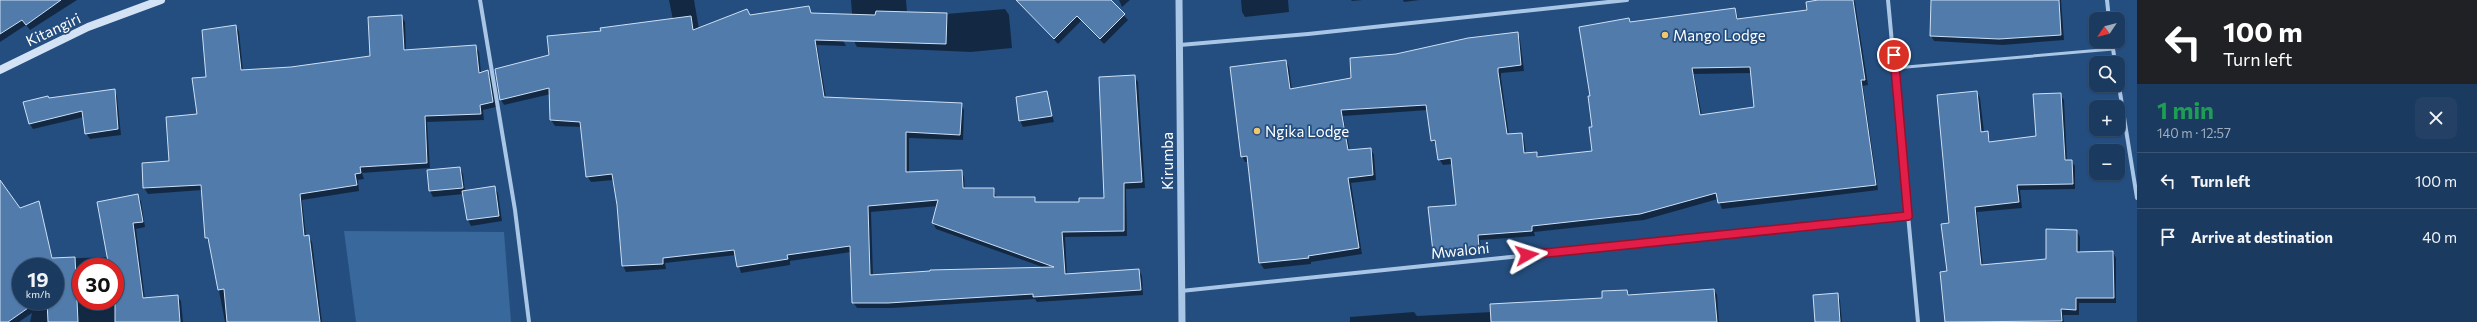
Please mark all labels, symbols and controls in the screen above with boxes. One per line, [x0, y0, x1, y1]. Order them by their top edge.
street label: Kitangiri [23, 9, 83, 49]
north arrow [2089, 12, 2125, 48]
map controls [2089, 12, 2125, 180]
text: 100 m [2223, 14, 2303, 48]
icon: left [2157, 16, 2209, 68]
place label: Mango Lodge [1673, 26, 1766, 44]
marker: Mango Lodge [1660, 30, 1670, 40]
pin [1877, 38, 1911, 72]
icon: arrive [1883, 44, 1905, 66]
text: Turn left [2223, 48, 2292, 70]
button: search [2089, 56, 2125, 92]
text: 1 min [2157, 95, 2214, 124]
button: close [2415, 97, 2457, 139]
button: + [2089, 100, 2125, 136]
place label: Ngika Lodge [1265, 122, 1349, 140]
text: 140 m · 12:57 [2157, 125, 2231, 141]
marker: Ngika Lodge [1252, 126, 1262, 136]
street label: Kirumba [1158, 132, 1176, 190]
button: − [2089, 144, 2125, 180]
icon: left [2157, 170, 2179, 192]
text: Turn left [2191, 172, 2250, 190]
text: 100 m [2415, 172, 2457, 190]
icon: arrive [2157, 226, 2179, 248]
text: Arrive at destination [2191, 228, 2333, 246]
text: 40 m [2422, 228, 2457, 246]
position arrow [1506, 234, 1548, 276]
street label: Mwaloni [1430, 238, 1490, 262]
speed limit sign: 30 [72, 258, 124, 310]
text: 19 [27, 267, 49, 291]
text: km/h [26, 288, 50, 300]

